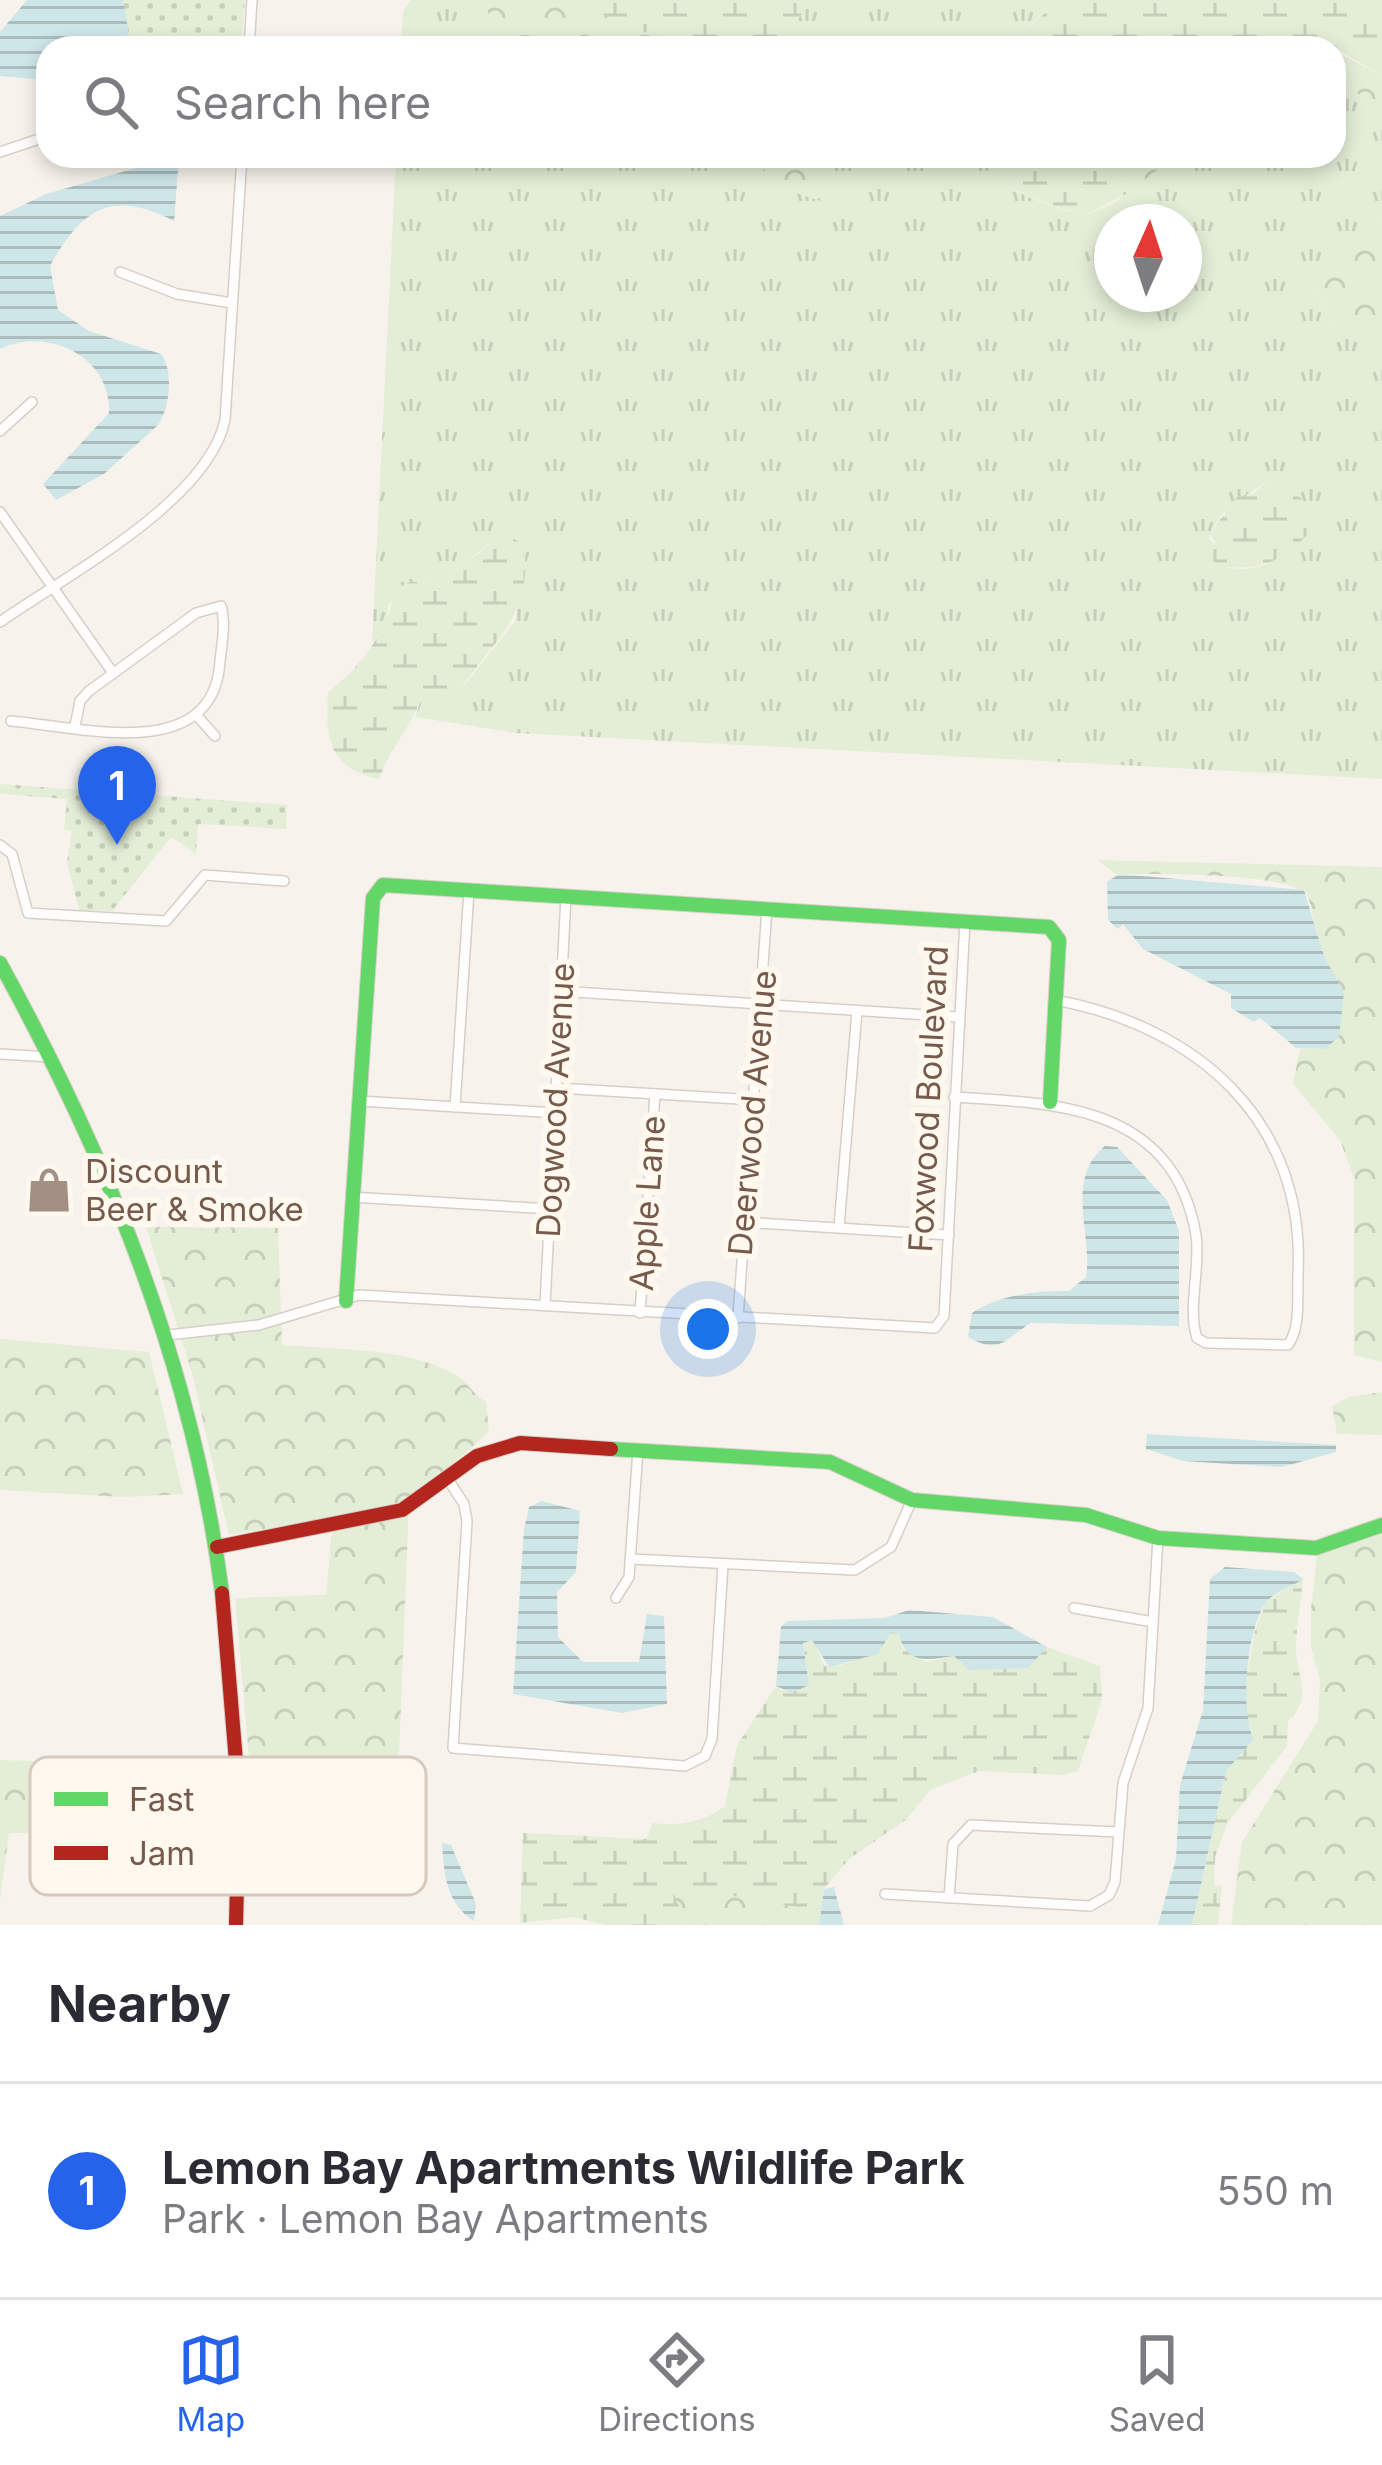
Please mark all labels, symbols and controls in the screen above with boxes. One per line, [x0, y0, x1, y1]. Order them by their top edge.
search box [36, 36, 1346, 168]
icon: search [78, 69, 144, 135]
text: Search here [174, 75, 431, 130]
north arrow [1094, 204, 1202, 312]
pin: 1 [78, 746, 156, 845]
street label: Foxwood Boulevard [900, 945, 956, 1253]
street label: Dogwood Avenue [528, 962, 582, 1238]
street label: Deerwood Avenue [720, 969, 784, 1257]
street label: Apple Lane [621, 1114, 673, 1292]
place label: Discount Beer & Smoke [85, 1151, 304, 1229]
shop icon: Discount Beer & Smoke [24, 1165, 74, 1215]
your location [678, 1299, 738, 1359]
legend [30, 1757, 426, 1895]
text: Fast [129, 1779, 195, 1819]
text: Jam [129, 1833, 195, 1873]
text: Nearby [48, 1973, 231, 2034]
text: Lemon Bay Apartments Wildlife Park [162, 2140, 965, 2195]
text: 1 [79, 2167, 95, 2214]
text: 550 m [1217, 2167, 1334, 2214]
text: Park · Lemon Bay Apartments [162, 2195, 709, 2242]
tab: Map [177, 2327, 245, 2439]
tab: Directions [598, 2327, 756, 2439]
tab: Saved [1109, 2327, 1205, 2439]

